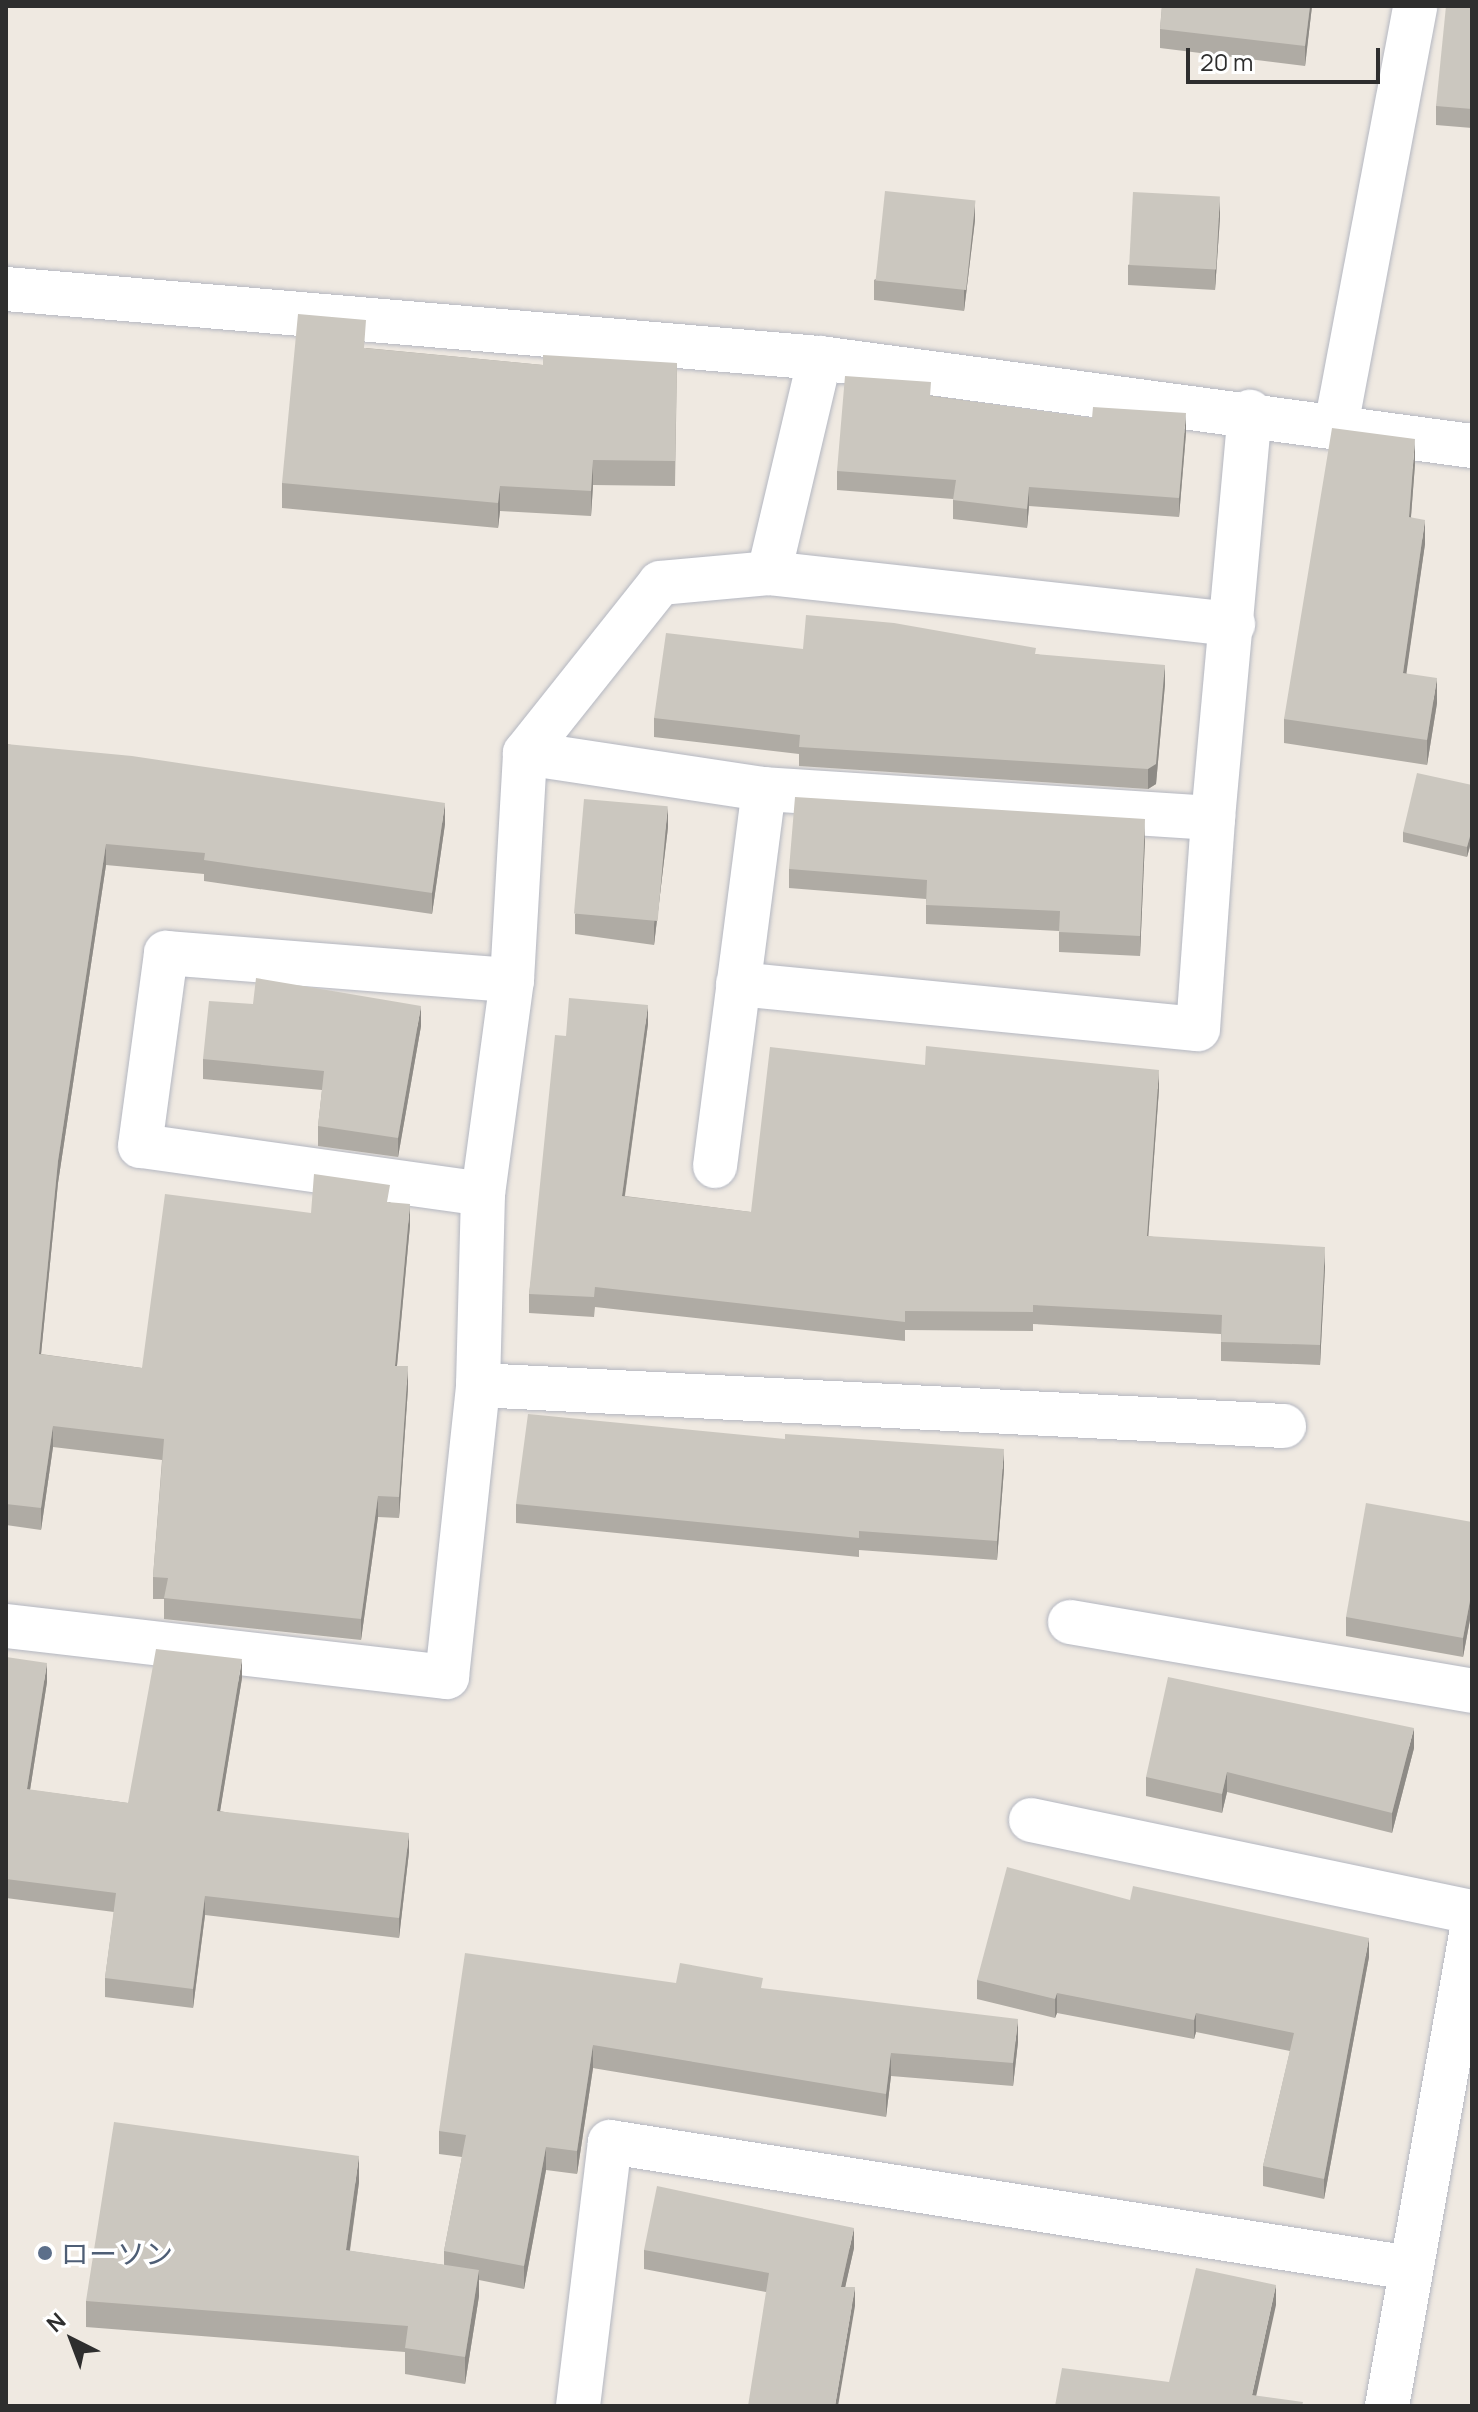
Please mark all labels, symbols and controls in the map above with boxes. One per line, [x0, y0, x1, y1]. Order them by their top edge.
scale bar [1190, 32, 1384, 82]
text: 20 m [1200, 45, 1253, 78]
place label: ローソン [61, 2236, 173, 2270]
marker: ローソン [36, 2244, 54, 2262]
north arrow [32, 2300, 112, 2380]
text: N [40, 2306, 72, 2339]

